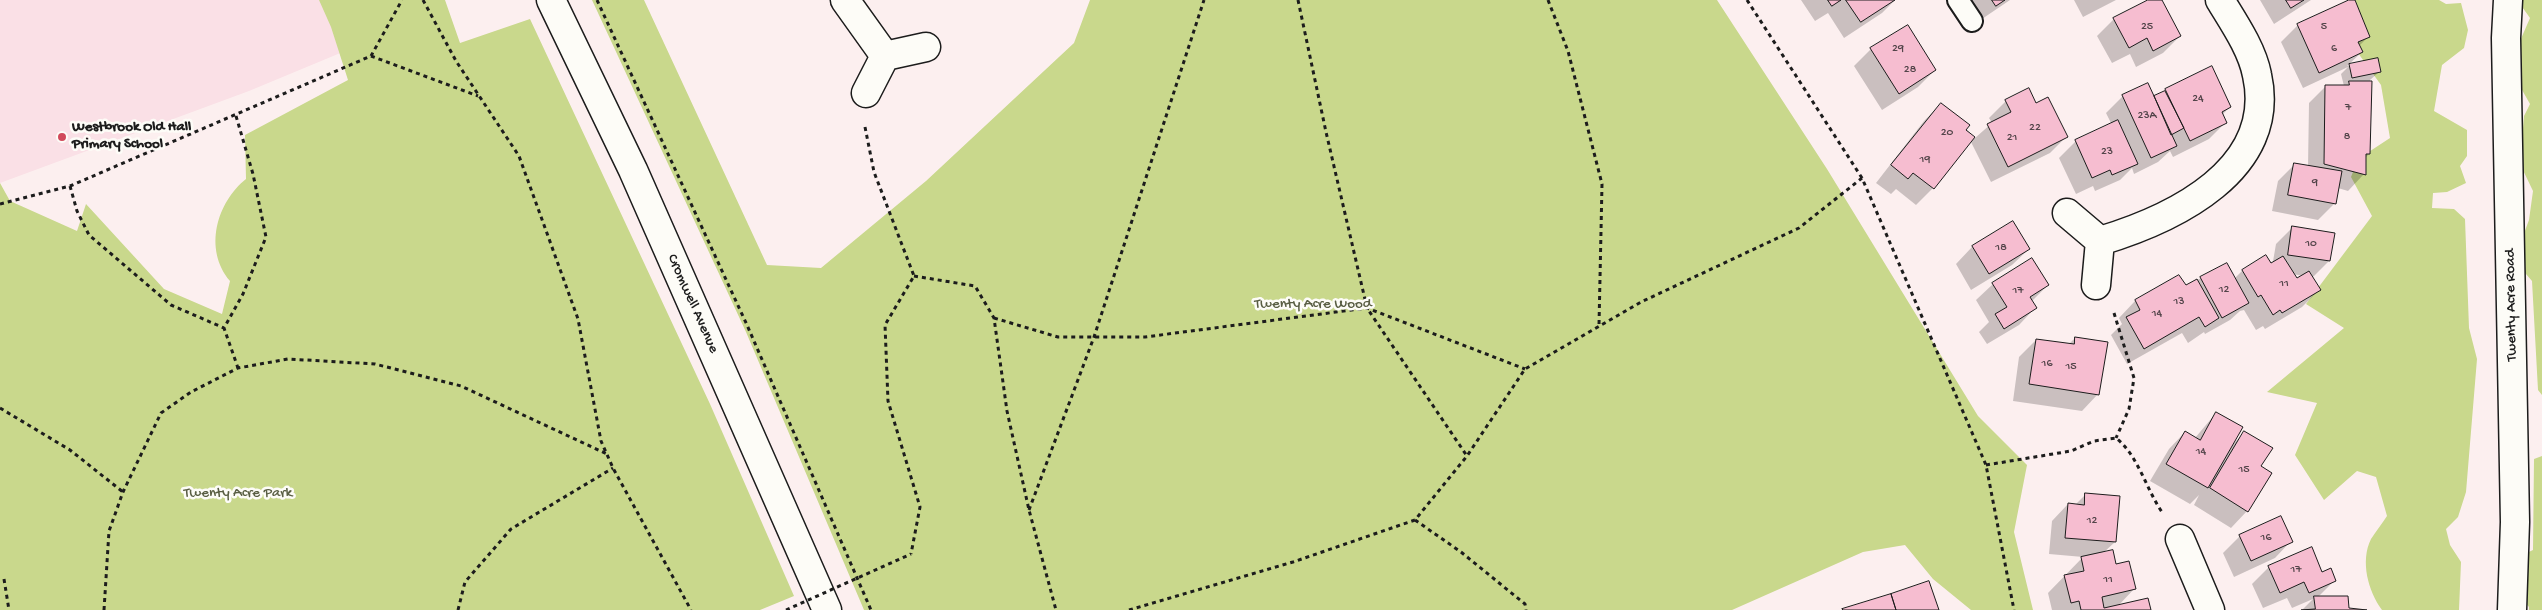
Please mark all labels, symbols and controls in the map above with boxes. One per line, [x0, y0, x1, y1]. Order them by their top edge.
house number: 25 [2141, 20, 2153, 34]
house number: 5 [2321, 20, 2327, 34]
house number: 29 [1892, 42, 1904, 56]
house number: 6 [2331, 42, 2337, 56]
house number: 28 [1904, 63, 1916, 77]
house number: 24 [2192, 92, 2204, 106]
house number: 7 [2345, 101, 2351, 115]
house number: 23A [2137, 109, 2157, 123]
place label: Westbrook Old Hall Primary School [72, 119, 191, 154]
house number: 22 [2029, 121, 2041, 135]
house number: 20 [1941, 126, 1953, 140]
house number: 8 [2344, 130, 2350, 144]
marker: Westbrook Old Hall Primary School [56, 131, 68, 143]
house number: 21 [2007, 131, 2017, 145]
house number: 23 [2101, 145, 2113, 159]
house number: 19 [1920, 153, 1930, 167]
house number: 9 [2312, 176, 2318, 190]
house number: 10 [2305, 237, 2317, 251]
house number: 18 [1995, 241, 2007, 255]
street label: Twenty Acre Road [2502, 249, 2522, 361]
street label: Cromwell Avenue [662, 252, 722, 356]
house number: 11 [2279, 277, 2289, 291]
house number: 12 [2219, 283, 2229, 297]
house number: 17 [2012, 284, 2024, 298]
house number: 13 [2173, 295, 2185, 309]
park label: Twenty Acre Wood [1255, 296, 1371, 314]
house number: 14 [2152, 307, 2162, 321]
house number: 16 [2042, 357, 2052, 371]
house number: 15 [2065, 360, 2077, 374]
house number: 14 [2196, 445, 2206, 459]
house number: 15 [2238, 463, 2250, 477]
park label: Twenty Acre Park [184, 485, 292, 503]
house number: 12 [2087, 514, 2097, 528]
house number: 16 [2261, 531, 2271, 545]
house number: 17 [2290, 563, 2302, 577]
house number: 11 [2103, 573, 2113, 587]

